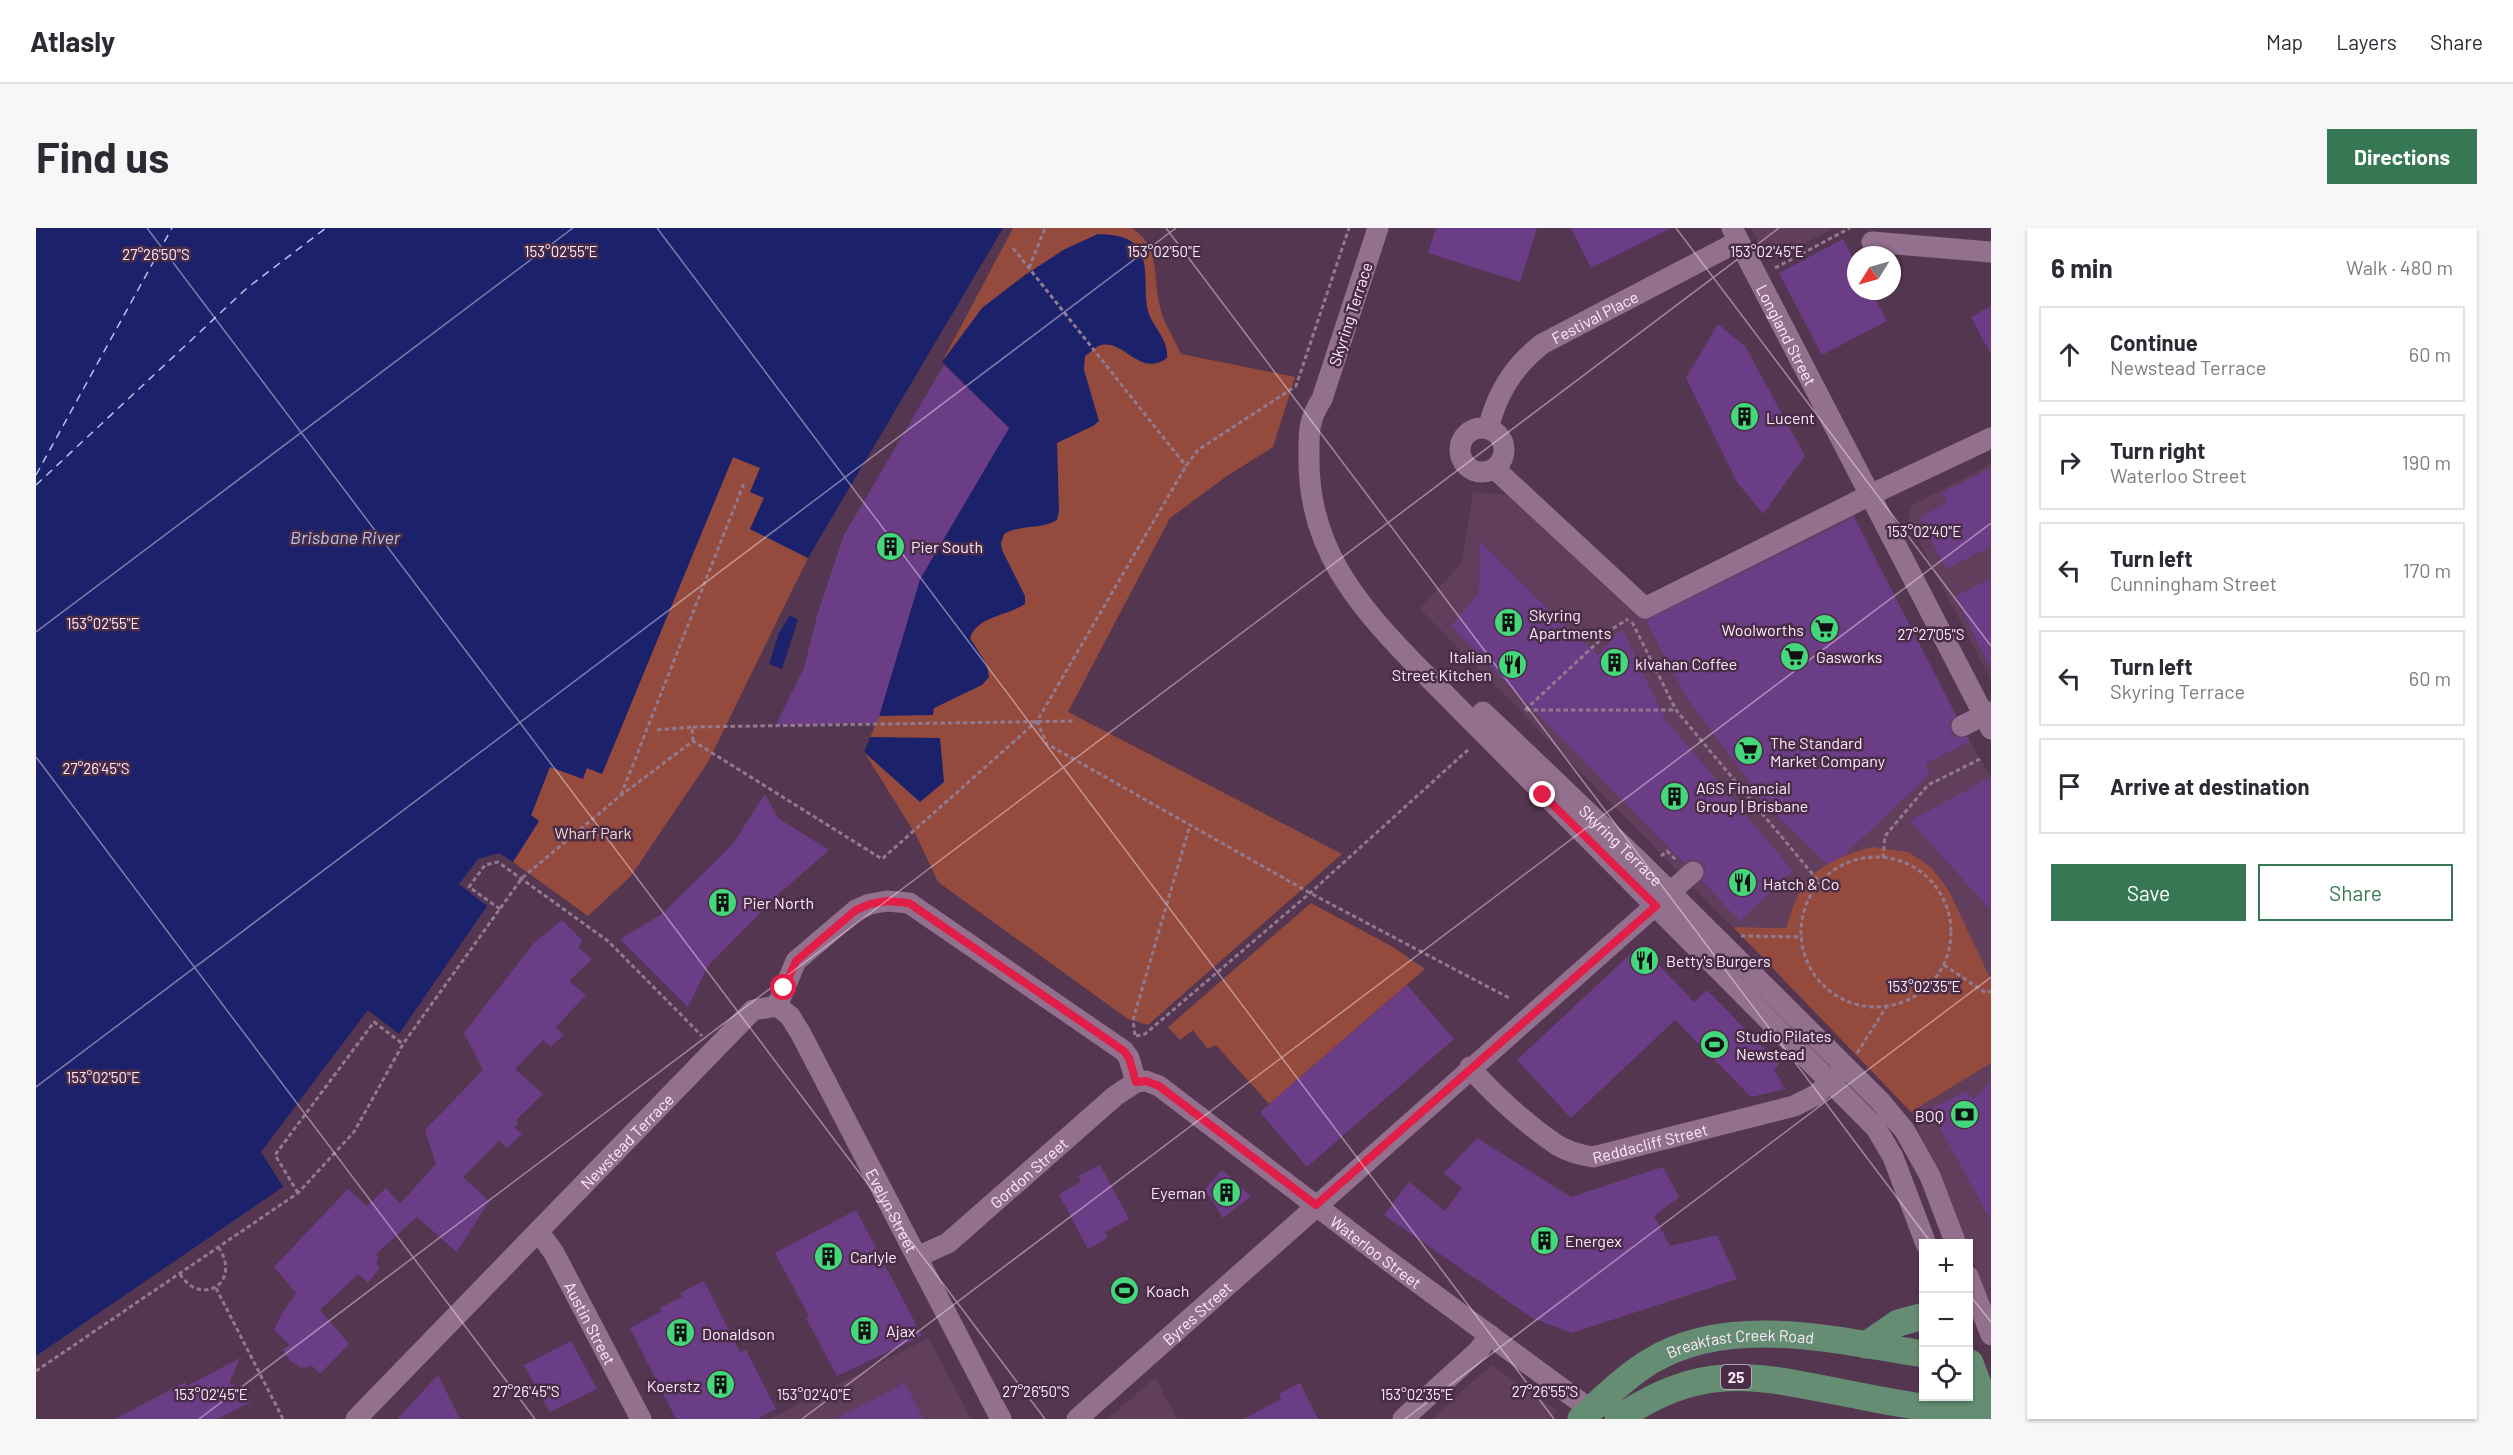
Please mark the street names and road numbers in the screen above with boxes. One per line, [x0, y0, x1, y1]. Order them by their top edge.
street label: Skyring Terrace [1324, 260, 1376, 368]
street label: Longland Street [1753, 281, 1821, 388]
street label: Festival Place [1548, 286, 1641, 347]
street label: Skyring Terrace [1576, 800, 1667, 889]
street label: Newstead Terrace [576, 1089, 677, 1192]
street label: Reddacliff Street [1590, 1119, 1710, 1166]
street label: Gordon Street [986, 1133, 1071, 1212]
street label: Evelyn Street [863, 1165, 922, 1255]
street label: Waterloo Street [1327, 1211, 1426, 1292]
street label: Byres Street [1158, 1277, 1235, 1348]
street label: Austin Street [561, 1278, 620, 1368]
street label: Breakfast Creek Road [1663, 1324, 1815, 1361]
road number: 25 [1721, 1365, 1751, 1389]

